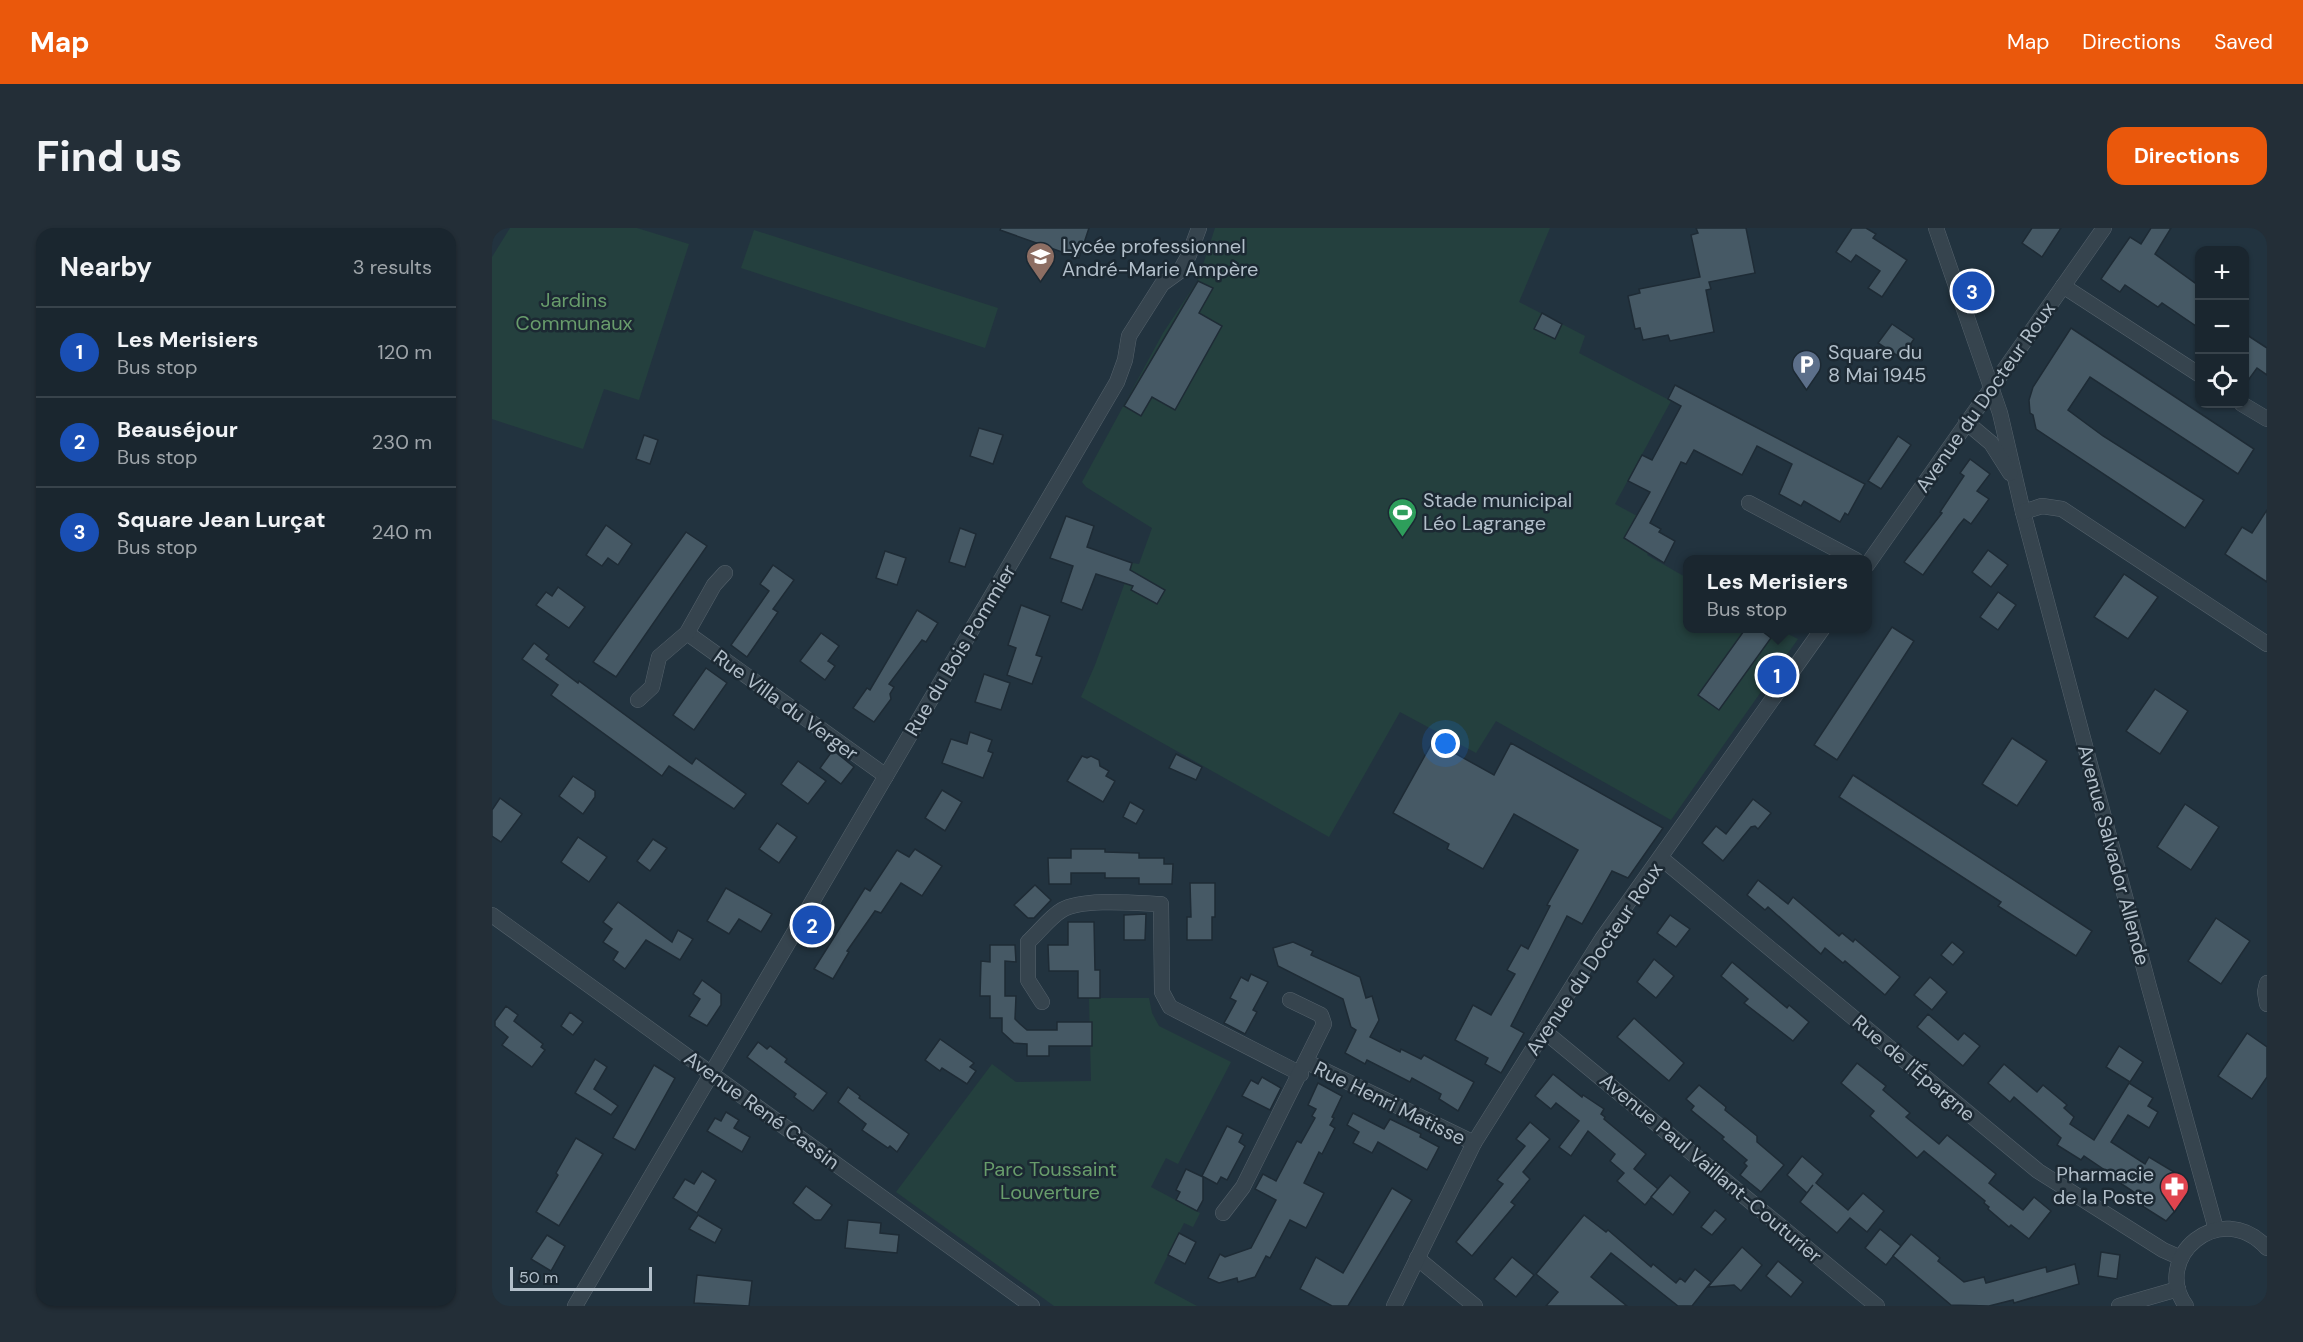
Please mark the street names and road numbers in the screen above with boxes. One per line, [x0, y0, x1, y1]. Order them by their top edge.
street label: Avenue du Docteur Roux [1909, 297, 2061, 497]
street label: Rue du Bois Pommier [899, 560, 1021, 740]
street label: Rue Villa du Verger [708, 644, 864, 766]
street label: Avenue Salvador Allende [2072, 742, 2156, 968]
street label: Avenue du Docteur Roux [1520, 858, 1668, 1060]
street label: Rue de l'Épargne [1847, 1009, 1981, 1127]
street label: Avenue René Cassin [679, 1045, 845, 1175]
street label: Rue Henri Matisse [1310, 1055, 1470, 1151]
street label: Avenue Paul Vaillant-Couturier [1594, 1067, 1828, 1269]

